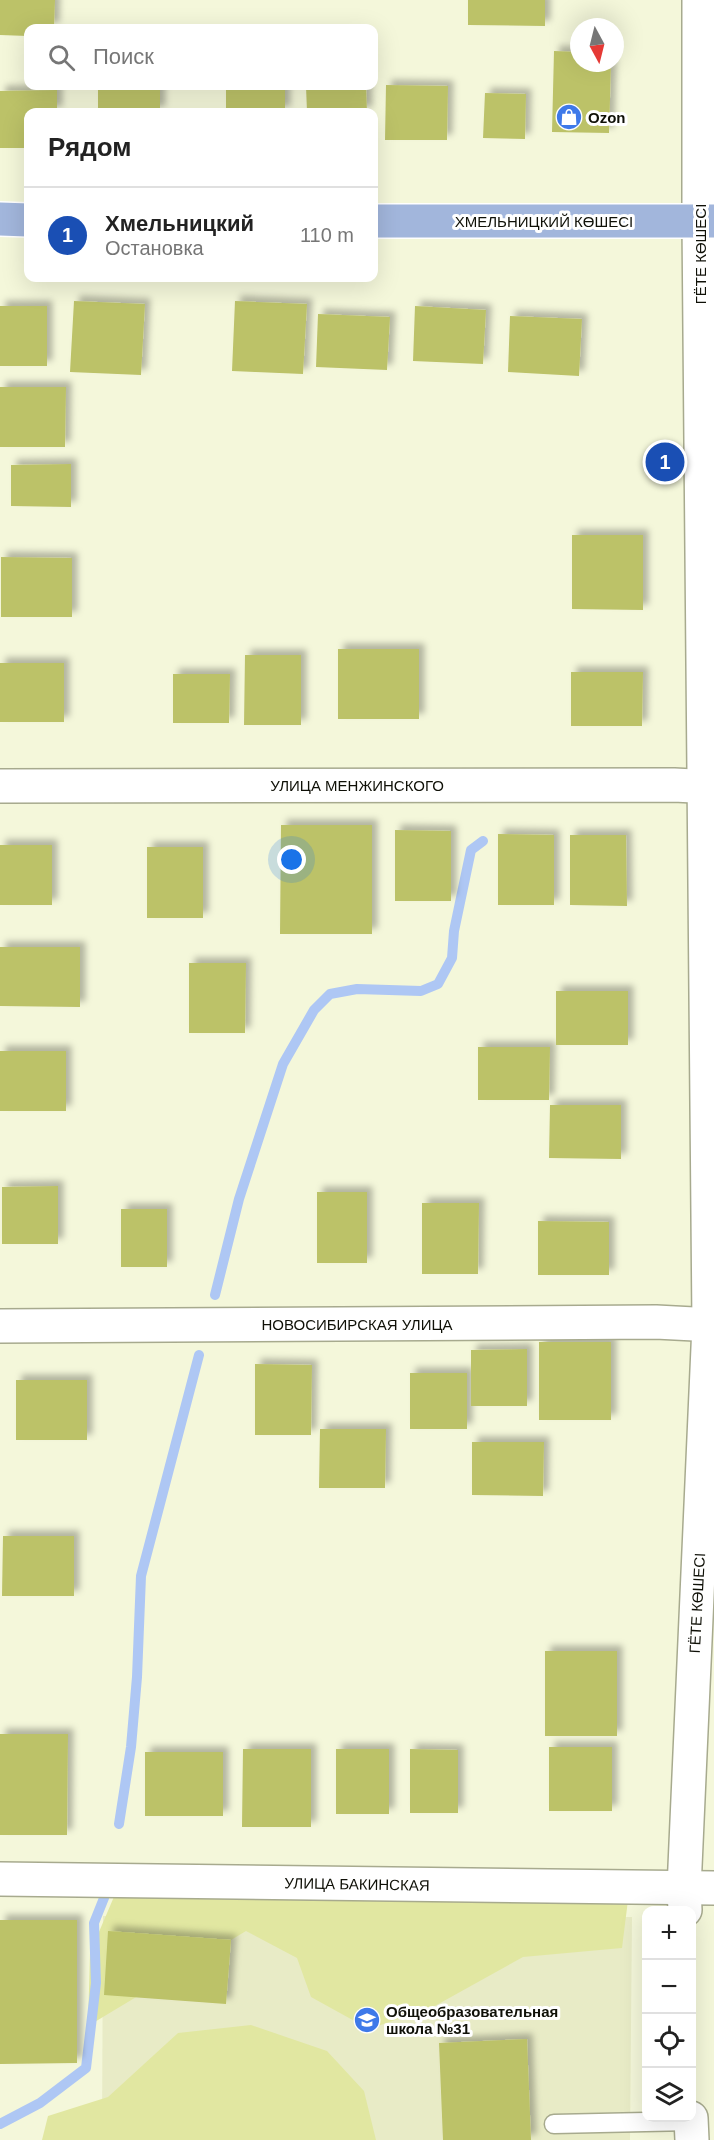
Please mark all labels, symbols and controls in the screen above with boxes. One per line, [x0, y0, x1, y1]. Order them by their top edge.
north arrow [570, 18, 624, 72]
search box [24, 24, 378, 90]
icon: search [45, 41, 78, 74]
text: Поиск [93, 44, 154, 69]
shop icon: Ozon [554, 102, 584, 132]
place label: Ozon [588, 109, 626, 126]
text: Рядом [48, 132, 131, 162]
street label: ГЁТЕ КӨШЕСІ [692, 204, 709, 304]
text: Хмельницкий [105, 211, 254, 236]
street label: ХМЕЛЬНИЦКИЙ КӨШЕСІ [455, 213, 633, 230]
text: 1 [62, 224, 73, 246]
text: 110 m [300, 224, 354, 246]
text: Остановка [105, 237, 204, 259]
pin: 1 [646, 440, 684, 484]
street label: УЛИЦА МЕНЖИНСКОГО [270, 777, 444, 794]
your location [277, 845, 306, 874]
street label: НОВОСИБИРСКАЯ УЛИЦА [261, 1316, 453, 1333]
street label: ГЁТЕ КӨШЕСІ [686, 1552, 708, 1654]
street label: УЛИЦА БАКИНСКАЯ [284, 1874, 430, 1894]
map controls [642, 1906, 696, 2122]
button: + [642, 1906, 696, 1960]
button: − [642, 1960, 696, 2014]
place label: Общеобразовательная школа №31 [386, 2003, 558, 2037]
school or university icon: Общеобразовательная школа №31 [352, 2005, 382, 2035]
button: locate [642, 2014, 696, 2068]
button: layers [642, 2068, 696, 2122]

